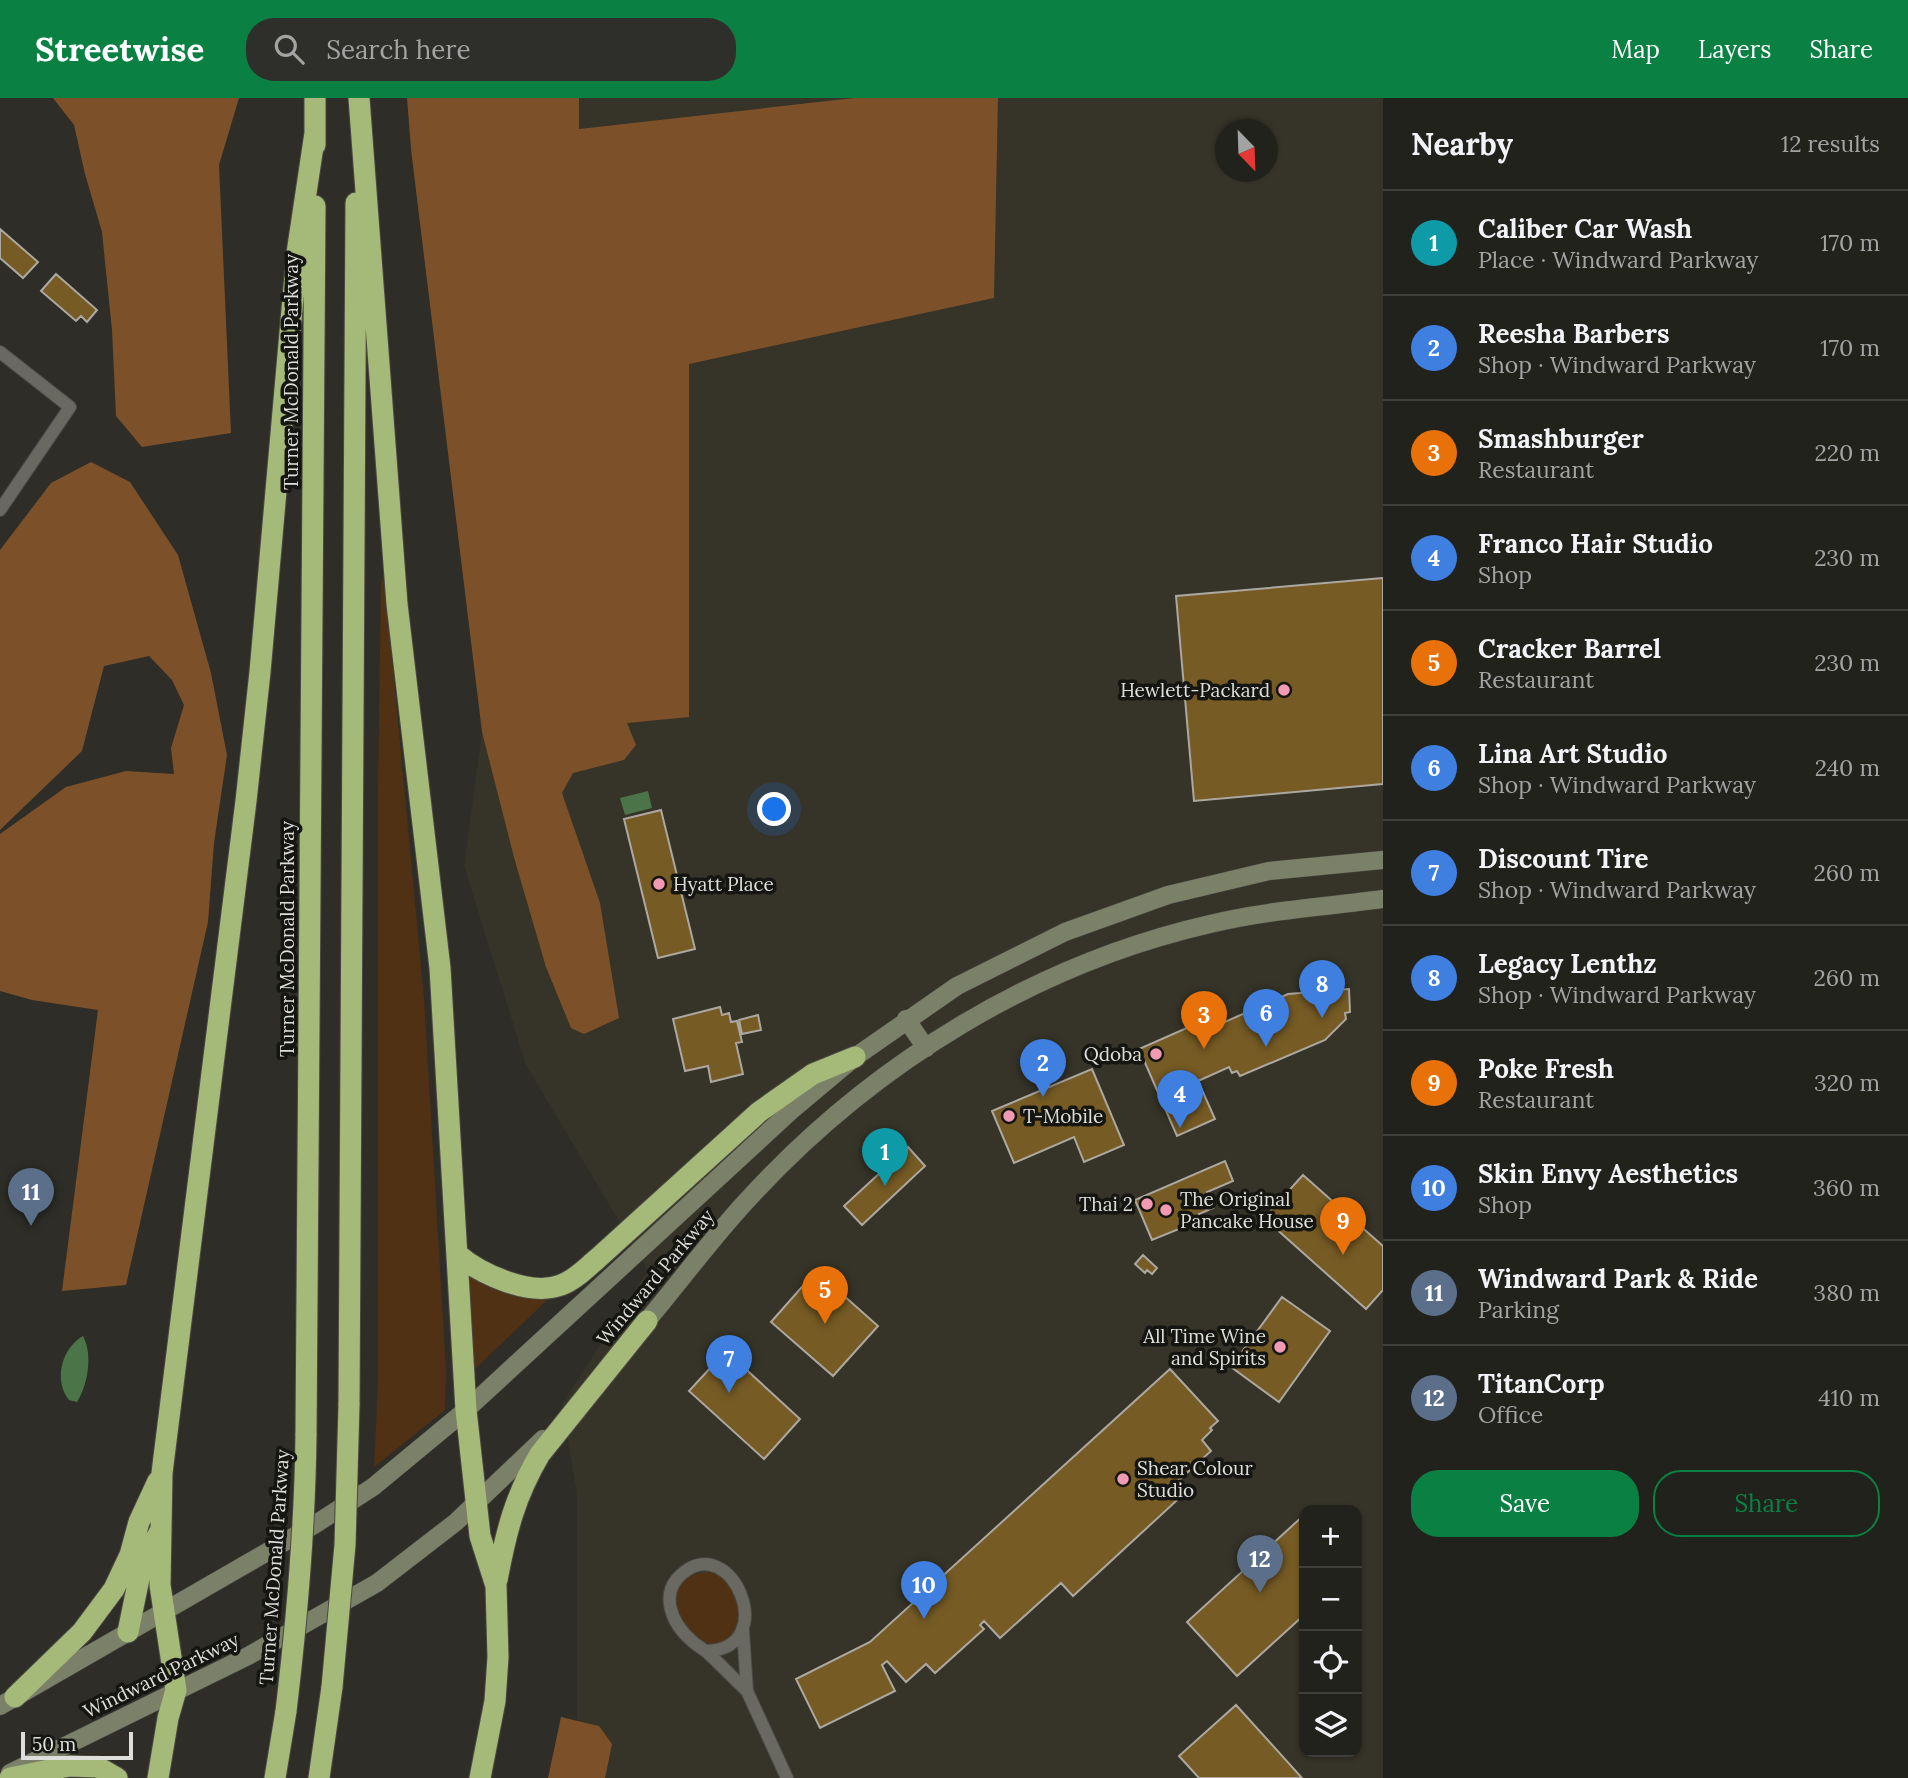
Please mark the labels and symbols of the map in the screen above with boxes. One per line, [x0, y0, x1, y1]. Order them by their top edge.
north arrow [1215, 119, 1278, 182]
street label: Turner McDonald Parkway [279, 254, 303, 490]
place label: Hewlett-Packard [1120, 678, 1270, 702]
marker: Hewlett-Packard [1276, 682, 1292, 698]
your location [757, 792, 791, 826]
street label: Turner McDonald Parkway [275, 821, 299, 1057]
place label: Hyatt Place [673, 872, 774, 896]
marker: Hyatt Place [651, 876, 667, 892]
pin: 8 [1299, 960, 1345, 1018]
pin: 6 [1243, 989, 1289, 1047]
pin: 3 [1181, 991, 1227, 1049]
pin: 2 [1020, 1039, 1066, 1097]
place label: Qdoba [1084, 1042, 1142, 1066]
marker: Qdoba [1148, 1046, 1164, 1062]
pin: 4 [1157, 1070, 1203, 1128]
place label: T-Mobile [1023, 1104, 1103, 1128]
marker: T-Mobile [1001, 1108, 1017, 1124]
pin: 1 [862, 1128, 908, 1186]
pin: 11 [8, 1168, 54, 1226]
place label: The Original Pancake House [1180, 1187, 1314, 1233]
place label: Thai 2 [1079, 1192, 1133, 1216]
marker: Thai 2 [1139, 1196, 1155, 1212]
pin: 9 [1320, 1197, 1366, 1255]
marker: The Original Pancake House [1158, 1202, 1174, 1218]
street label: Windward Parkway [591, 1204, 719, 1350]
pin: 5 [802, 1266, 848, 1324]
place label: All Time Wine and Spirits [1142, 1324, 1266, 1370]
pin: 7 [706, 1335, 752, 1393]
marker: All Time Wine and Spirits [1272, 1339, 1288, 1355]
street label: Turner McDonald Parkway [254, 1448, 294, 1686]
place label: Shear Colour Studio [1137, 1456, 1253, 1502]
marker: Shear Colour Studio [1115, 1471, 1131, 1487]
pin: 12 [1237, 1535, 1283, 1593]
pin: 10 [901, 1561, 947, 1619]
street label: Windward Parkway [79, 1627, 243, 1723]
scale bar [21, 1729, 133, 1761]

